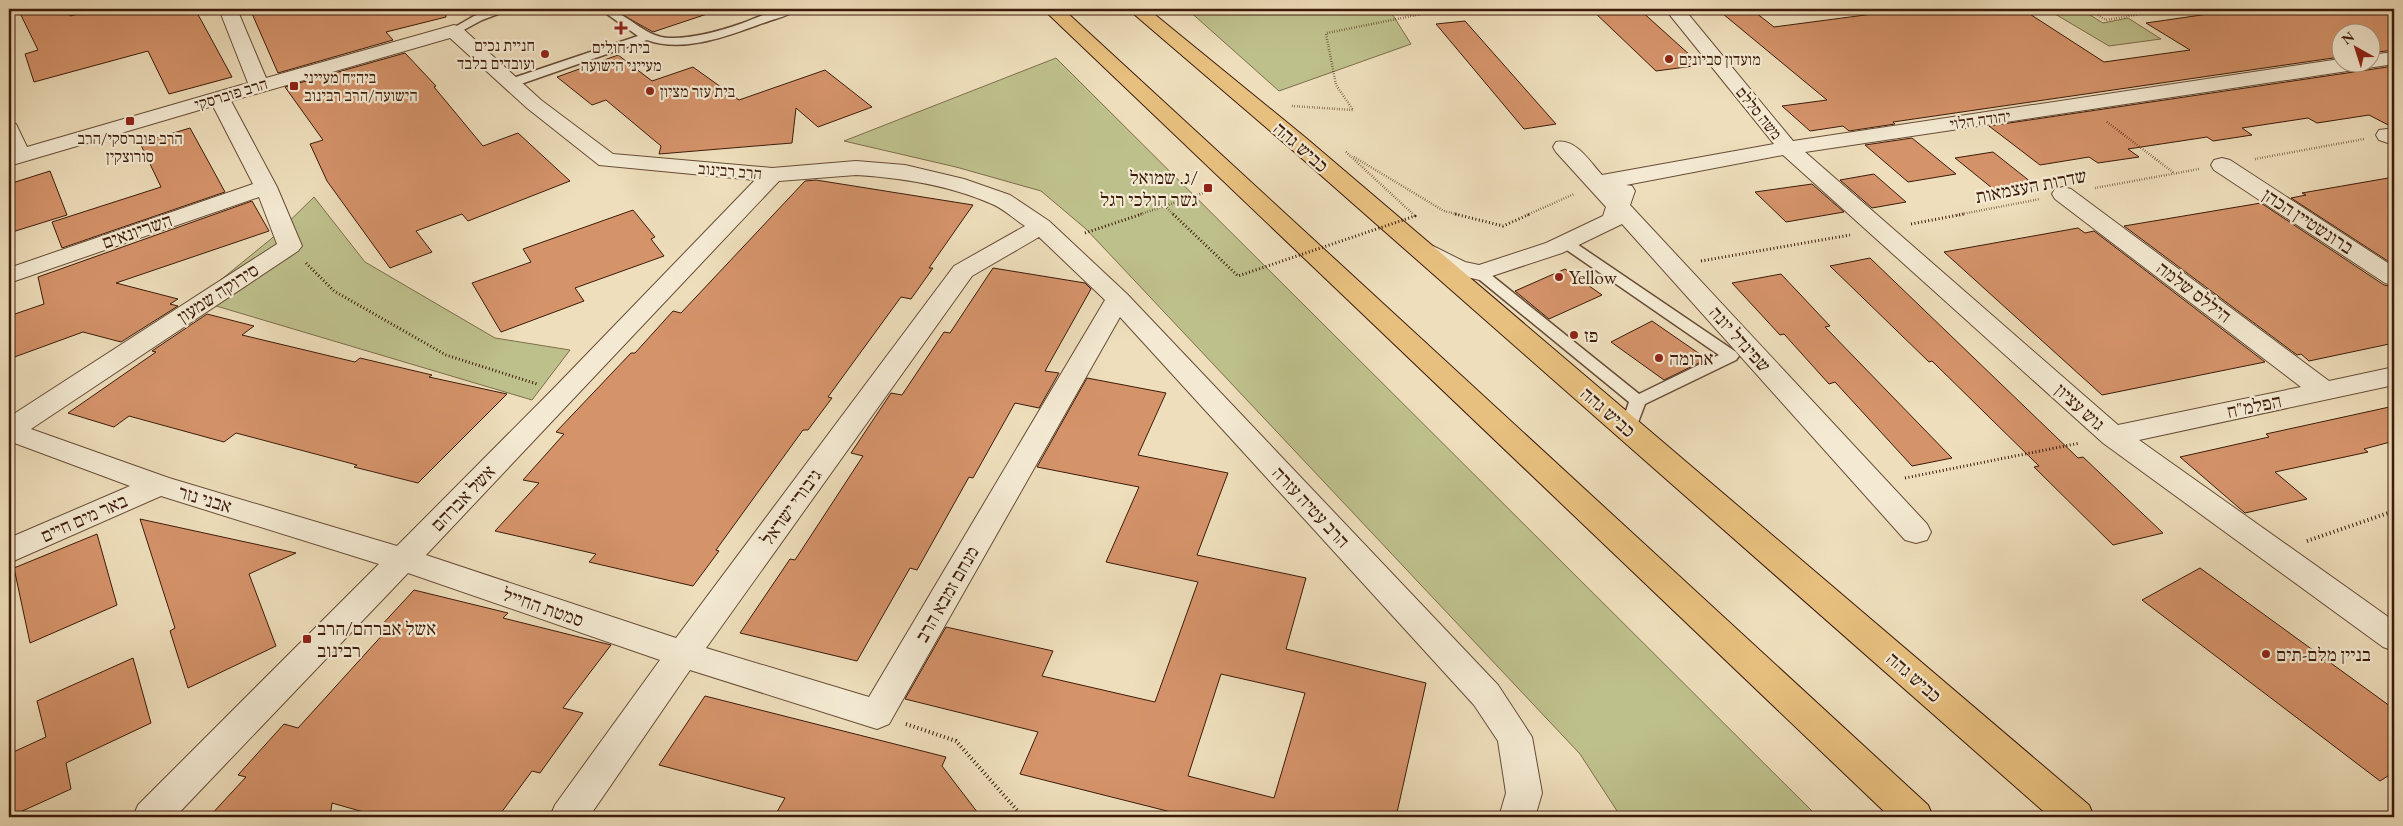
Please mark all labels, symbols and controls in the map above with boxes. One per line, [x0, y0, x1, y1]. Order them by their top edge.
marker: בית חולים מעייני הישועה [614, 21, 628, 35]
north arrow [2330, 22, 2380, 72]
text: N [2338, 27, 2358, 48]
place label: חניית נכים ועובדים בלבד [457, 35, 535, 74]
place label: בית חולים מעייני הישועה [581, 37, 661, 76]
marker: חניית נכים ועובדים בלבד [539, 48, 551, 60]
place label: מועדון סביונים [1679, 49, 1761, 70]
marker: מועדון סביונים [1663, 53, 1675, 65]
place label: ביה״ח מעייני הישועה/הרב רבינוב [304, 67, 418, 106]
street label: הרב פוברסקי [192, 73, 270, 115]
marker: ביה״ח מעייני הישועה/הרב רבינוב [288, 80, 300, 92]
place label: בית עזר מציון [660, 81, 736, 102]
street label: משה סללם [1731, 82, 1787, 144]
marker: בית עזר מציון [644, 85, 656, 97]
street label: יהודה הלוי [1948, 105, 2012, 135]
marker: הרב פוברסקי/הרב סורוצקין [124, 115, 136, 127]
street label: כביש גהה [1268, 116, 1334, 178]
place label: הרב פוברסקי/הרב סורוצקין [77, 128, 183, 167]
street label: הרב רבינוב [697, 158, 763, 184]
street label: שדרות העצמאות [1973, 163, 2089, 209]
place label: ג. שמואל/ גשר הולכי רגל [1100, 165, 1198, 212]
marker: ג. שמואל/ גשר הולכי רגל [1202, 182, 1214, 194]
street label: ברונשטיין הכהן [2258, 182, 2358, 260]
street label: השריונאים [98, 207, 176, 255]
street label: היללס שלמה [2151, 256, 2237, 328]
street label: סירוקה שמעון [172, 257, 264, 329]
place label: Yellow [1569, 265, 1618, 290]
marker: Yellow [1553, 271, 1565, 283]
street label: שפינדל יונה [1704, 301, 1776, 377]
place label: פז [1584, 323, 1598, 348]
marker: פז [1568, 329, 1580, 341]
place label: ארומה [1669, 346, 1714, 371]
marker: ארומה [1653, 352, 1665, 364]
street label: גוש עציון [2049, 378, 2111, 436]
street label: כביש גהה [1575, 381, 1641, 443]
street label: הפלמ"ח [2224, 388, 2284, 424]
street label: אשל אברהם [425, 459, 501, 537]
street label: הרב עטיה עזרה [1267, 461, 1355, 553]
street label: גיבורי ישראל [755, 464, 827, 550]
street label: אבני נזר [175, 479, 235, 519]
street label: באר מים חיים [37, 488, 131, 548]
street label: מנחם זמבא הרב [909, 541, 985, 647]
street label: סמטת החייל [499, 581, 587, 633]
place label: אשל אברהם/הרב רבינוב [317, 616, 436, 663]
marker: אשל אברהם/הרב רבינוב [301, 633, 313, 645]
place label: בניין מלם-תים [2276, 642, 2371, 667]
street label: כביש גהה [1881, 646, 1947, 708]
marker: בניין מלם-תים [2260, 648, 2272, 660]

